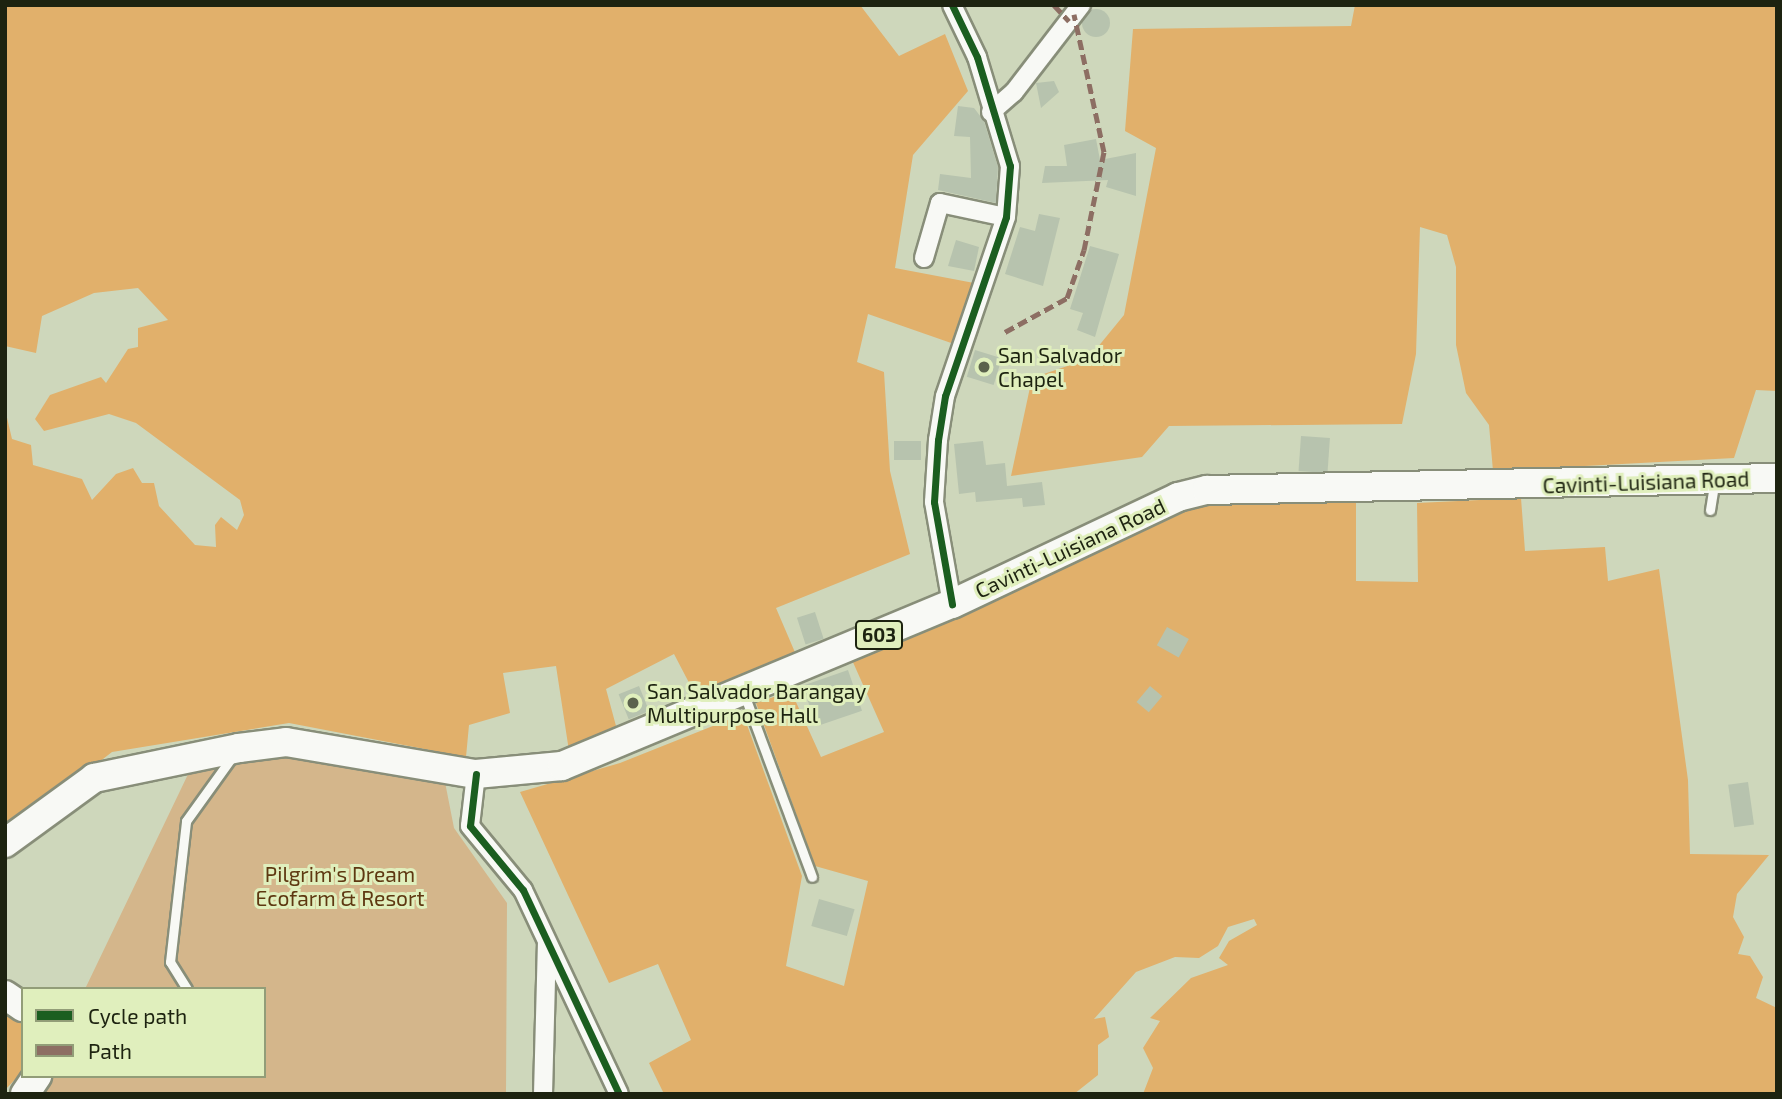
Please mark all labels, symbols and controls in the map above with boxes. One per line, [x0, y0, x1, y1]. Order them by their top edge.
place label: San Salvador Chapel [998, 342, 1122, 392]
marker: San Salvador Chapel [976, 359, 992, 375]
street label: Cavinti-Luisiana Road [1542, 466, 1750, 498]
street label: Cavinti-Luisiana Road [971, 493, 1169, 603]
road number: 603 [854, 620, 903, 650]
place label: San Salvador Barangay Multipurpose Hall [647, 678, 867, 728]
marker: San Salvador Barangay Multipurpose Hall [625, 695, 641, 711]
park label: Pilgrim's Dream Ecofarm & Resort [256, 861, 424, 911]
legend [21, 987, 266, 1078]
text: Cycle path [88, 1003, 187, 1028]
text: Path [88, 1038, 132, 1063]

